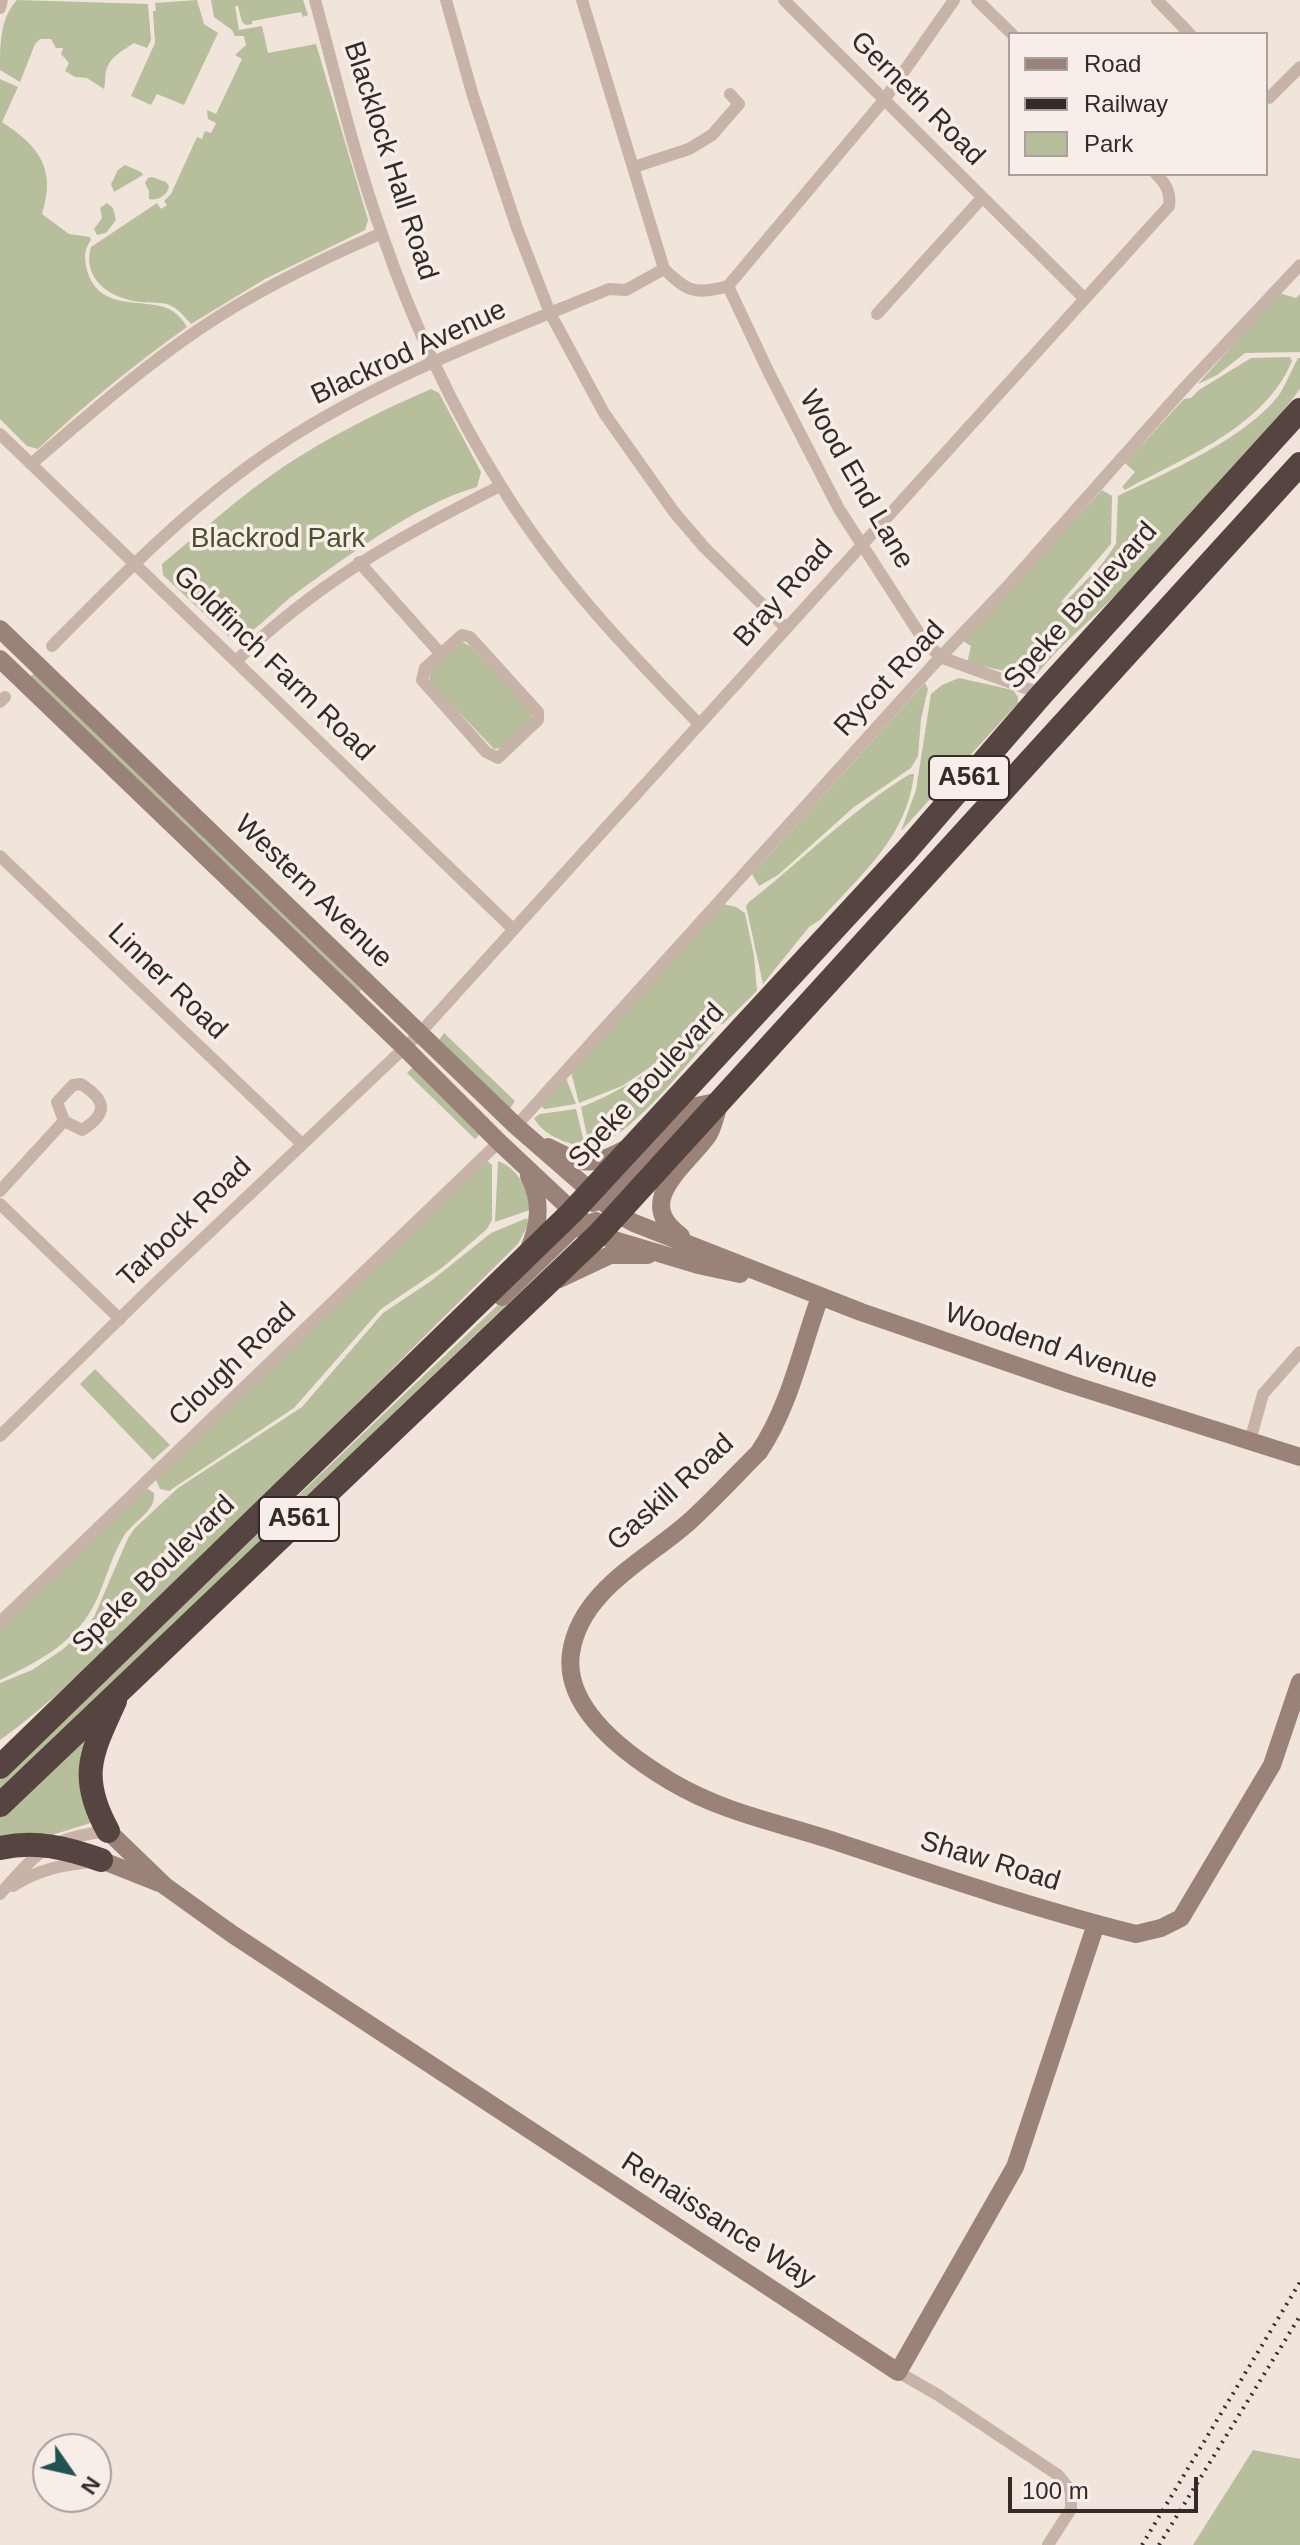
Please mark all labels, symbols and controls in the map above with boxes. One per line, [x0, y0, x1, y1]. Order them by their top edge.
street label: Gerneth Road [843, 25, 991, 173]
legend [1008, 32, 1268, 176]
street label: Blacklock Hall Road [336, 37, 444, 285]
text: Road [1084, 50, 1141, 77]
text: Railway [1084, 90, 1168, 117]
text: Park [1084, 130, 1133, 157]
street label: Blackrod Avenue [306, 293, 512, 413]
street label: Wood End Lane [791, 385, 921, 575]
street label: Speke Boulevard [997, 516, 1165, 696]
park label: Blackrod Park [191, 522, 365, 556]
street label: Bray Road [727, 534, 841, 654]
street label: Goldfinch Farm Road [166, 559, 380, 769]
street label: Rycot Road [828, 614, 952, 744]
road number: A561 [929, 756, 1009, 800]
street label: Western Avenue [227, 808, 399, 976]
street label: Linner Road [100, 917, 234, 1047]
street label: Speke Boulevard [562, 997, 732, 1175]
street label: Tarbock Road [111, 1151, 259, 1295]
street label: Clough Road [163, 1296, 303, 1434]
street label: Woodend Avenue [940, 1297, 1162, 1397]
street label: Gaskill Road [601, 1427, 741, 1559]
street label: Speke Boulevard [66, 1489, 242, 1661]
road number: A561 [259, 1497, 339, 1541]
street label: Shaw Road [916, 1825, 1064, 1899]
street label: Renaissance Way [615, 2146, 821, 2296]
north arrow [32, 2433, 112, 2513]
scale bar [1012, 2461, 1202, 2511]
text: N [76, 2472, 105, 2499]
text: 100 m [1022, 2477, 1089, 2504]

